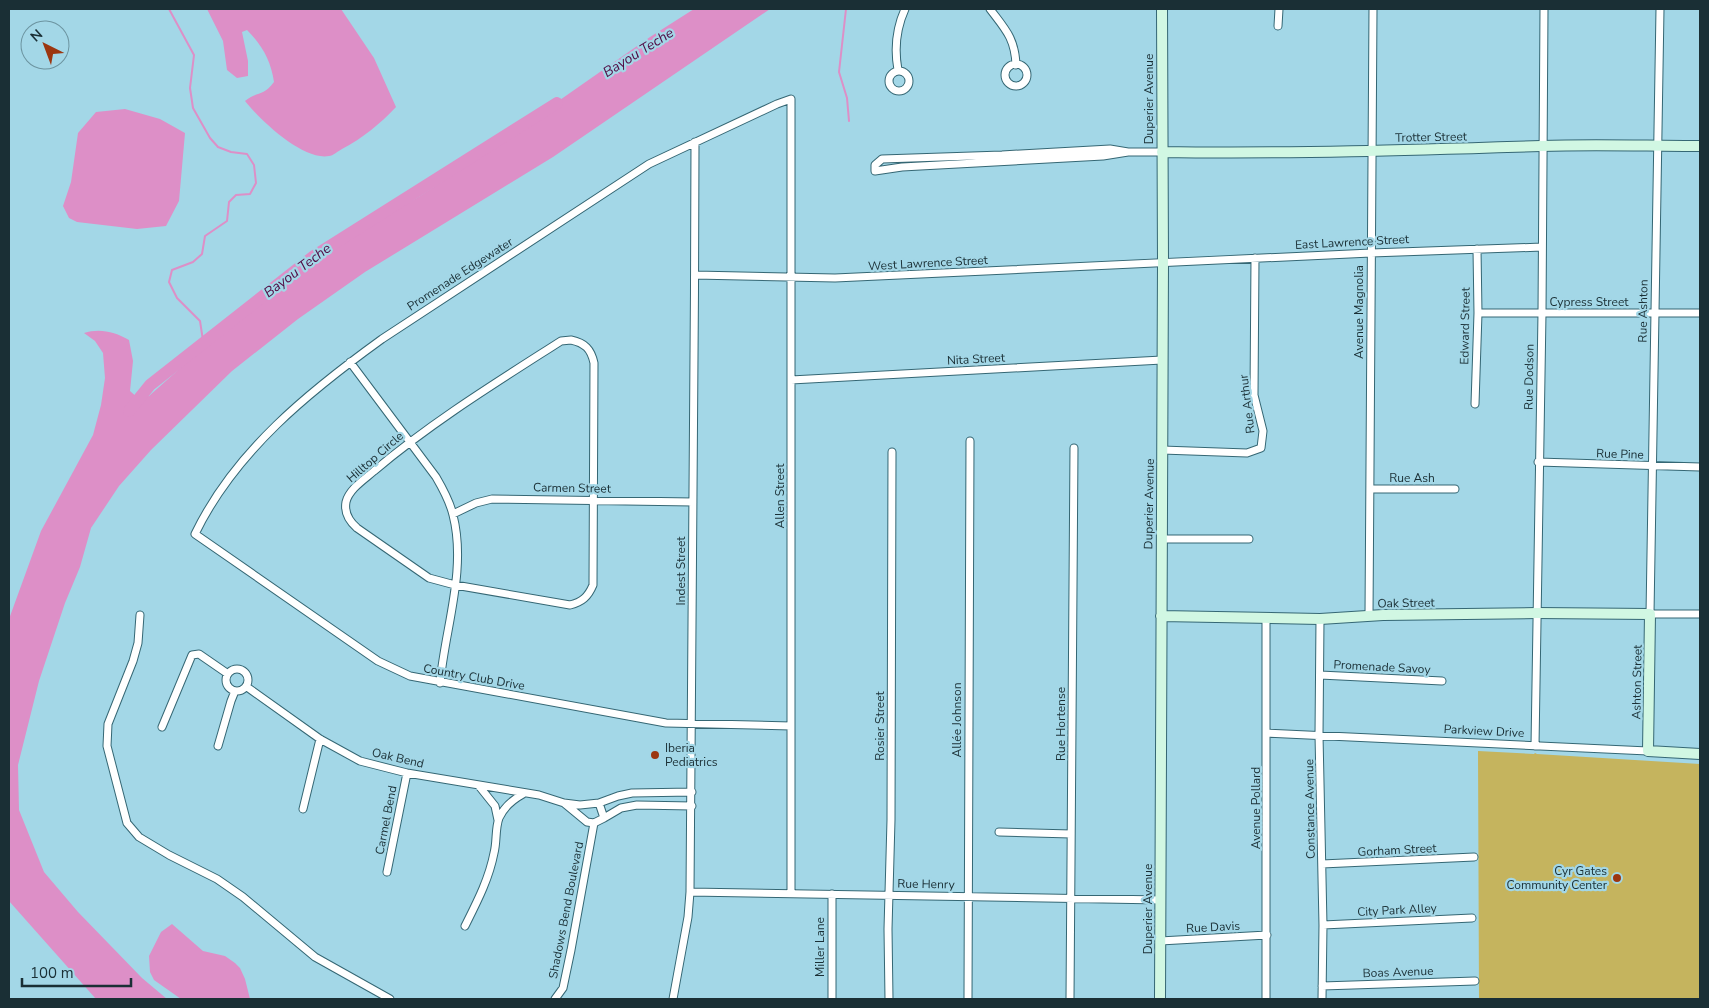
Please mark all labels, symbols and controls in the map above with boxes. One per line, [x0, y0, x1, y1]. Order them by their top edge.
north arrow [20, 20, 70, 70]
water label: Bayou Teche [599, 23, 678, 82]
text: N [26, 25, 47, 46]
street label: Duperier Avenue [1141, 54, 1157, 144]
street label: Trotter Street [1395, 128, 1468, 146]
street label: East Lawrence Street [1295, 231, 1410, 253]
street label: Promenade Edgewater [404, 233, 517, 314]
water label: Bayou Teche [260, 238, 335, 302]
street label: West Lawrence Street [868, 252, 989, 274]
street label: Avenue Magnolia [1351, 265, 1367, 359]
street label: Rue Ashton [1634, 279, 1652, 343]
street label: Edward Street [1456, 286, 1474, 365]
street label: Cypress Street [1550, 294, 1629, 310]
street label: Rue Dodson [1520, 344, 1538, 410]
street label: Nita Street [947, 349, 1006, 369]
street label: Rue Arthur [1235, 373, 1259, 435]
street label: Hilltop Circle [343, 428, 407, 486]
street label: Rue Pine [1596, 445, 1644, 463]
street label: Duperier Avenue [1140, 459, 1158, 549]
street label: Allen Street [772, 463, 788, 528]
street label: Rue Ash [1389, 470, 1435, 486]
street label: Carmen Street [533, 479, 612, 497]
street label: Indest Street [673, 536, 689, 606]
street label: Oak Street [1377, 594, 1436, 611]
street label: Ashton Street [1628, 644, 1646, 719]
street label: Promenade Savoy [1333, 656, 1432, 678]
street label: Country Club Drive [422, 660, 526, 694]
street label: Allée Johnson [949, 682, 965, 758]
street label: Rue Hortense [1053, 687, 1069, 761]
street label: Rosier Street [872, 690, 888, 761]
street label: Parkview Drive [1443, 721, 1525, 741]
place label: Iberia Pediatrics [665, 740, 718, 770]
street label: Oak Bend [370, 744, 426, 772]
marker: Iberia Pediatrics [649, 749, 661, 761]
street label: Constance Avenue [1301, 759, 1319, 859]
street label: Avenue Pollard [1248, 767, 1264, 849]
street label: Carmel Bend [371, 784, 401, 856]
street label: Shadows Bend Boulevard [545, 840, 587, 980]
street label: Gorham Street [1357, 840, 1438, 860]
place label: Cyr Gates Community Center [1507, 863, 1608, 893]
street label: Duperier Avenue [1140, 864, 1156, 954]
marker: Cyr Gates Community Center [1611, 872, 1623, 884]
street label: Rue Henry [897, 876, 956, 893]
street label: City Park Alley [1357, 900, 1438, 920]
street label: Miller Lane [812, 917, 828, 977]
street label: Rue Davis [1186, 918, 1241, 936]
scale bar [22, 956, 131, 988]
text: 100 m [30, 963, 74, 983]
street label: Boas Avenue [1362, 963, 1434, 981]

